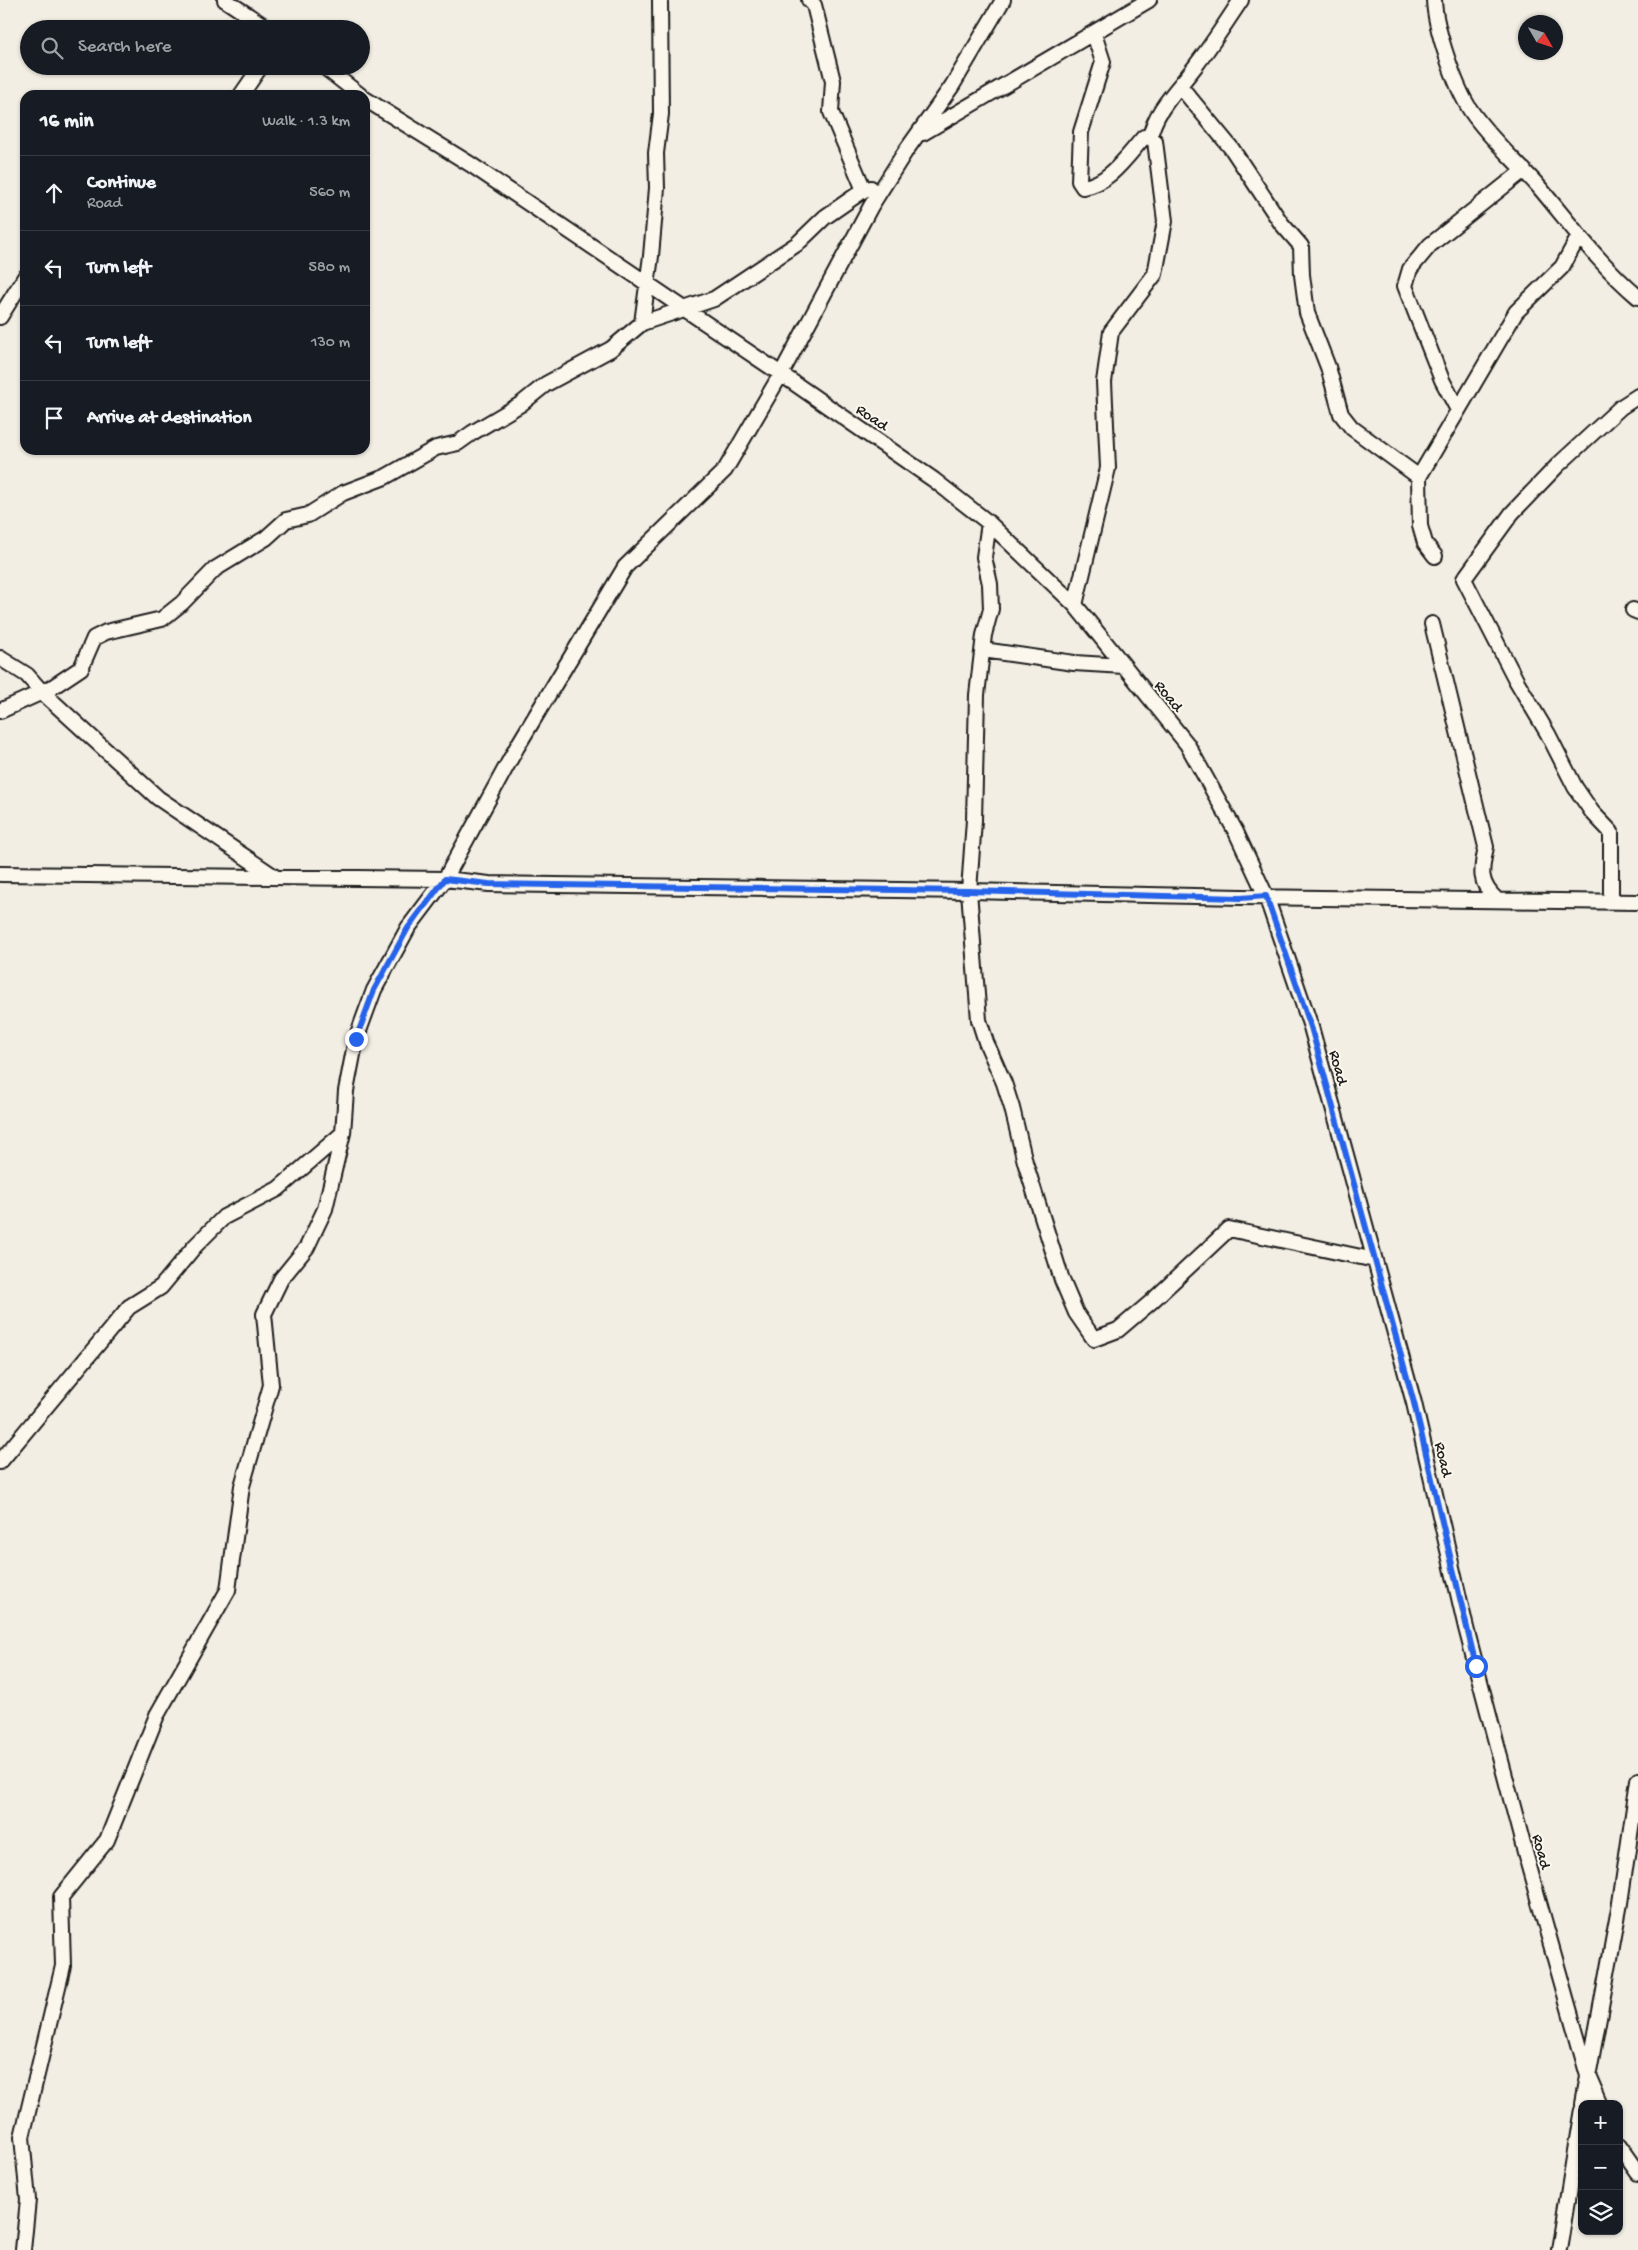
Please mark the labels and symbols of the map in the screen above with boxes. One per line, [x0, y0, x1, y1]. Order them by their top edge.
north arrow [1518, 15, 1563, 60]
street label: Road [851, 401, 892, 437]
street label: Road [1149, 678, 1187, 718]
route end [345, 1028, 368, 1051]
street label: Road [1323, 1049, 1351, 1089]
street label: Road [1428, 1441, 1455, 1481]
route start [1465, 1655, 1488, 1678]
street label: Road [1526, 1833, 1554, 1873]

